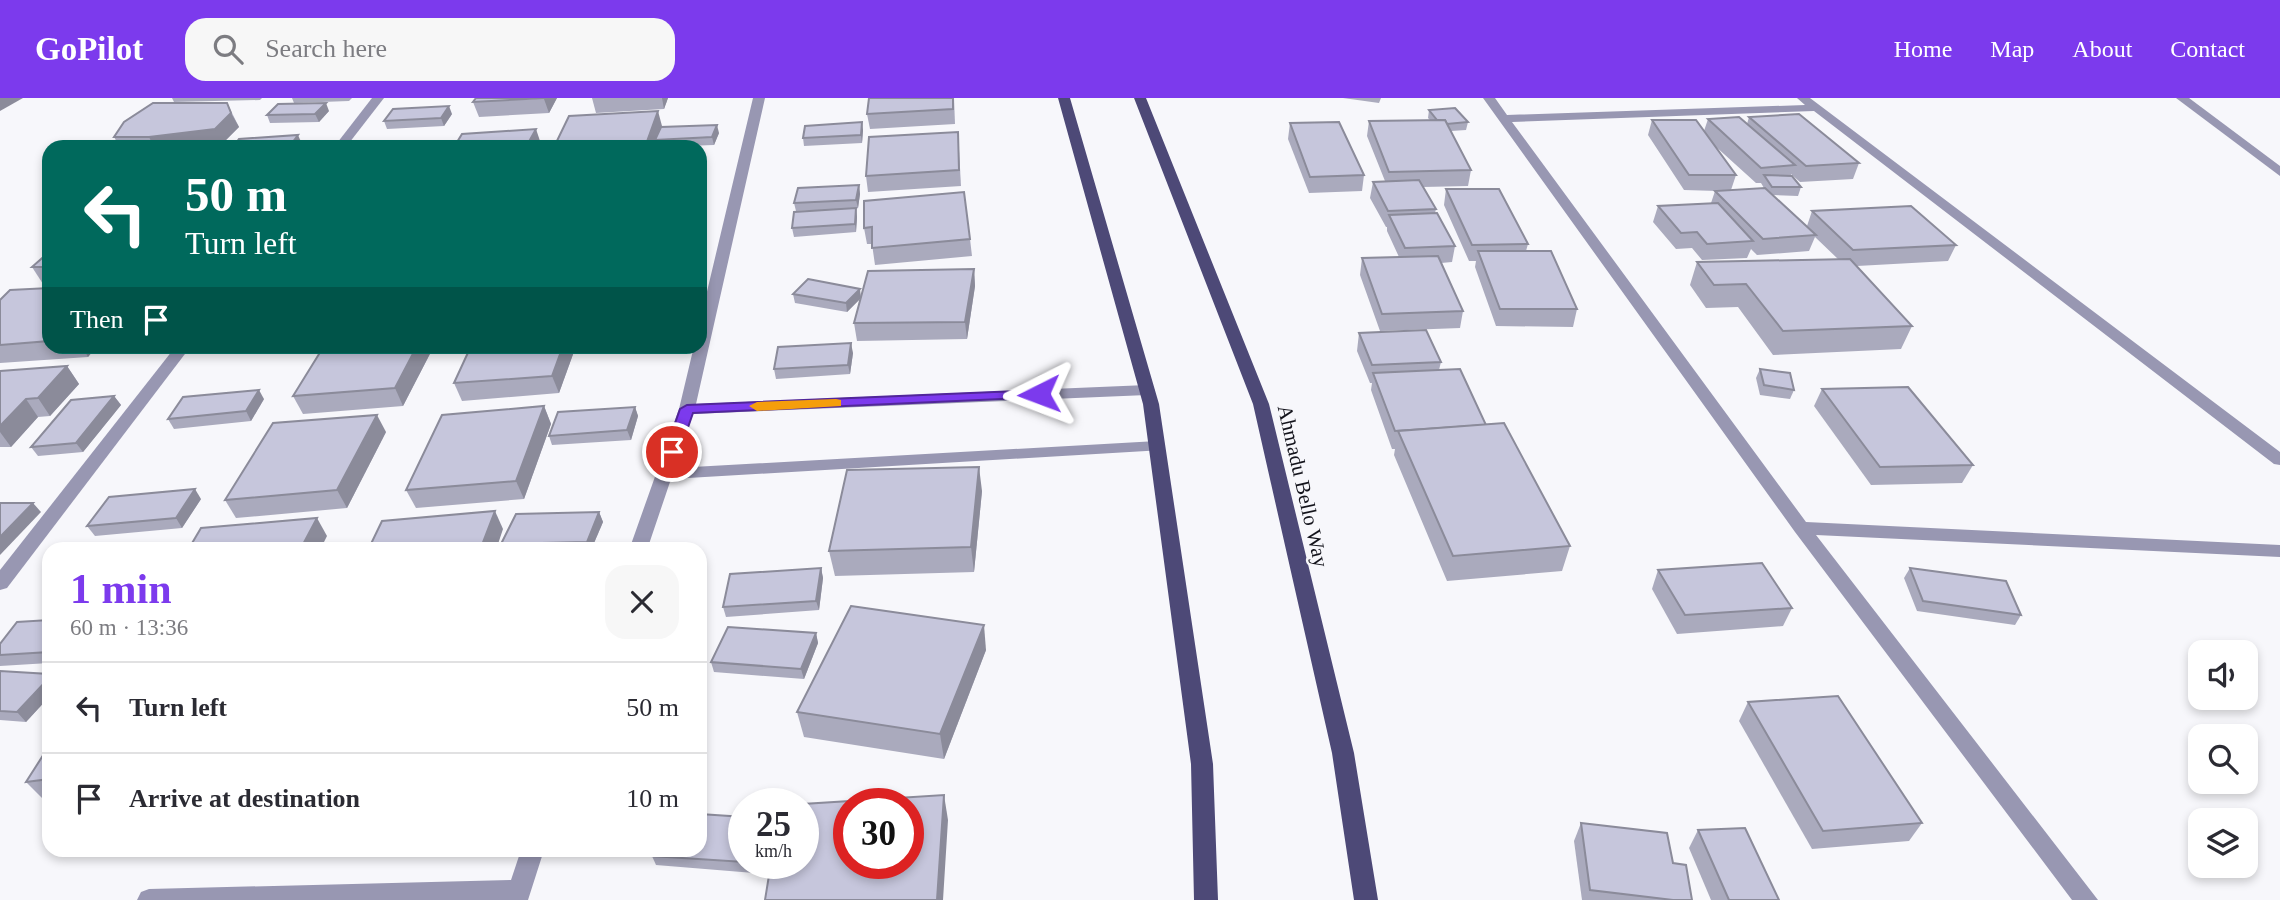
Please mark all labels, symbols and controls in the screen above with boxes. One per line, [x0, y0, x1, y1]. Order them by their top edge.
search box [185, 18, 675, 81]
icon: search [209, 30, 247, 68]
text: GoPilot [35, 31, 143, 67]
text: Search here [265, 34, 387, 63]
text: Home [1894, 36, 1952, 62]
text: Map [1990, 36, 2034, 62]
text: About [2072, 36, 2132, 62]
text: Contact [2170, 36, 2245, 62]
text: 50 m [185, 167, 287, 222]
icon: left [70, 168, 161, 259]
text: Turn left [185, 225, 297, 261]
icon: arrive [137, 301, 175, 339]
text: Then [70, 305, 123, 334]
position arrow [1002, 357, 1076, 431]
street label: Ahmadu Bello Way [1273, 402, 1333, 570]
pin [642, 422, 702, 482]
icon: arrive [653, 433, 691, 471]
button: close [605, 565, 679, 639]
text: 1 min [70, 566, 172, 612]
text: 60 m · 13:36 [70, 615, 188, 640]
map controls [2188, 640, 2258, 878]
button: sound [2188, 640, 2258, 710]
icon: left [70, 689, 108, 727]
text: Turn left [129, 693, 227, 722]
text: 50 m [626, 693, 679, 722]
button: search [2188, 724, 2258, 794]
icon: arrive [70, 780, 108, 818]
text: Arrive at destination [129, 784, 360, 813]
text: 10 m [626, 784, 679, 813]
speed limit sign: 30 [833, 788, 924, 879]
text: 25 [756, 805, 791, 844]
button: layers [2188, 808, 2258, 878]
text: km/h [755, 841, 792, 861]

